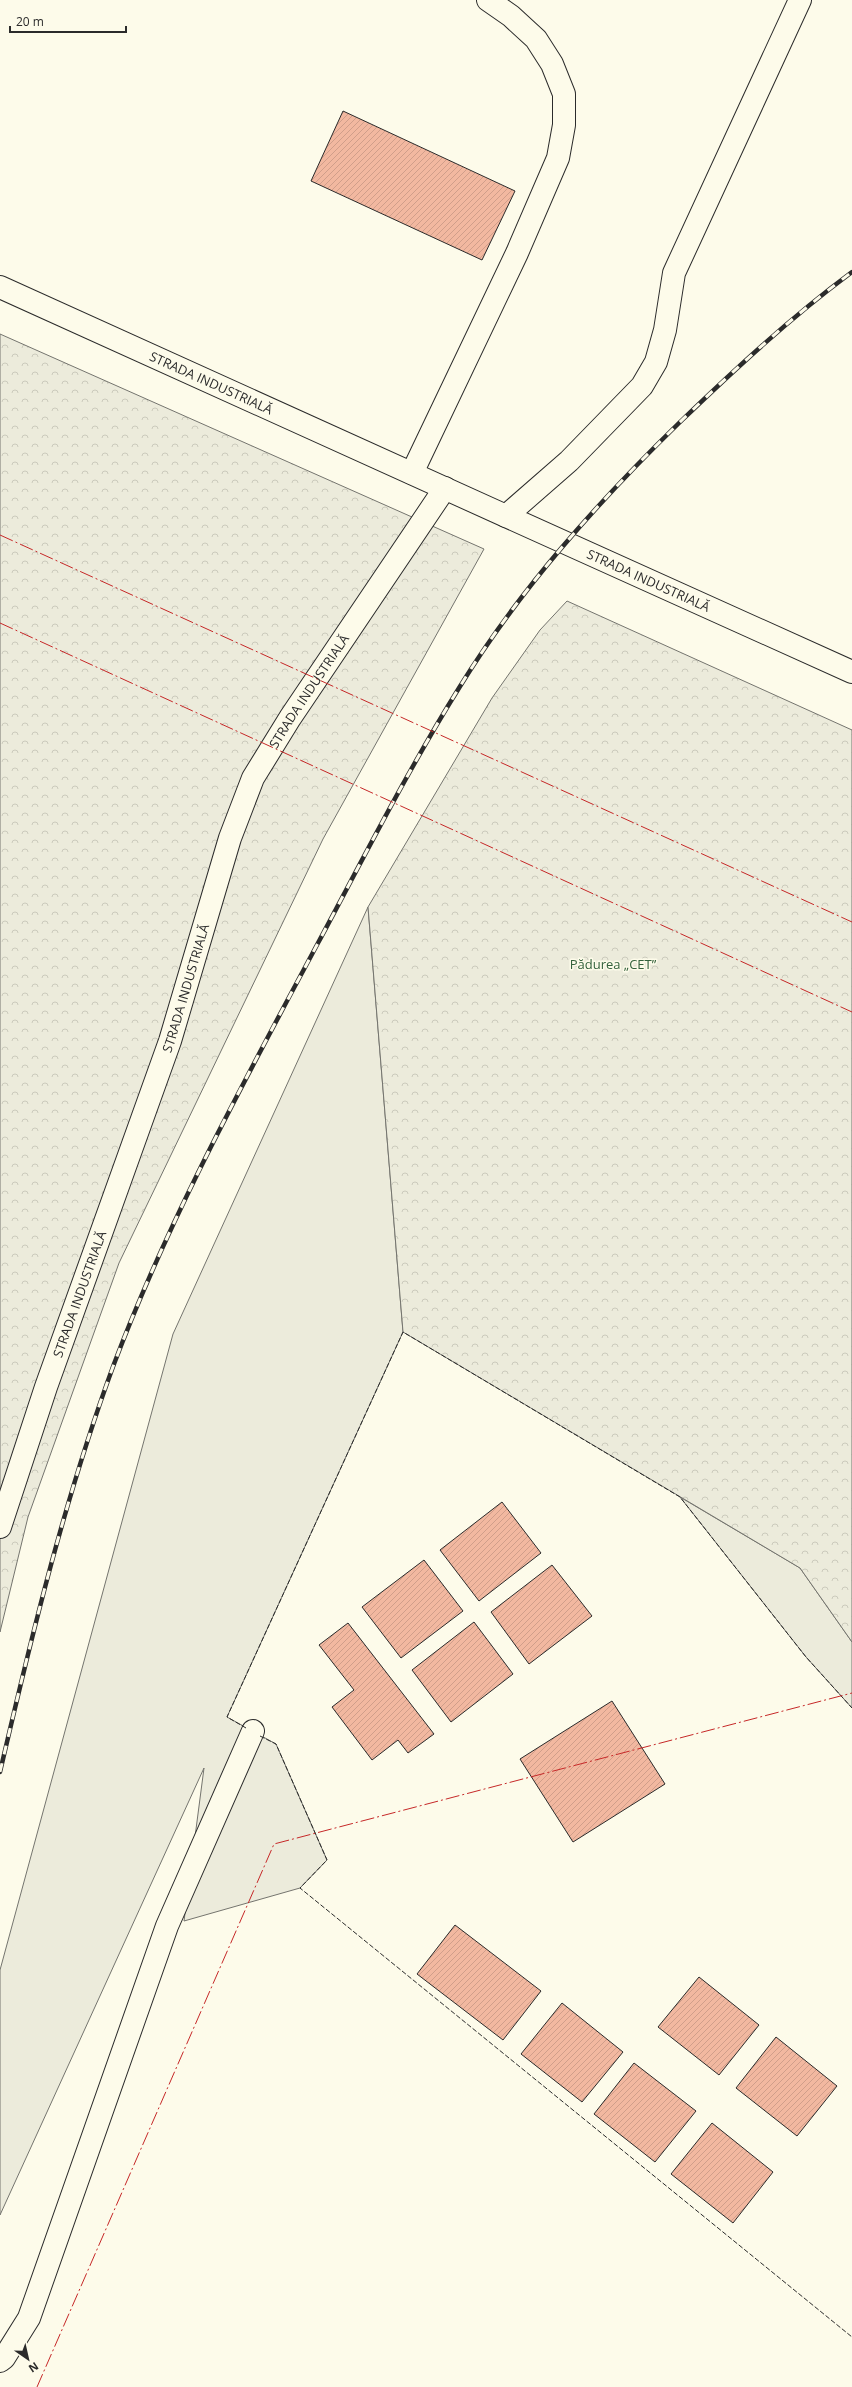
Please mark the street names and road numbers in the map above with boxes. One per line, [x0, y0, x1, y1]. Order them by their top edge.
street label: STRADA INDUSTRIALĂ [147, 347, 276, 419]
street label: STRADA INDUSTRIALĂ [584, 545, 714, 616]
street label: STRADA INDUSTRIALĂ [265, 630, 353, 752]
street label: STRADA INDUSTRIALĂ [158, 921, 213, 1055]
street label: STRADA INDUSTRIALĂ [48, 1228, 110, 1360]

